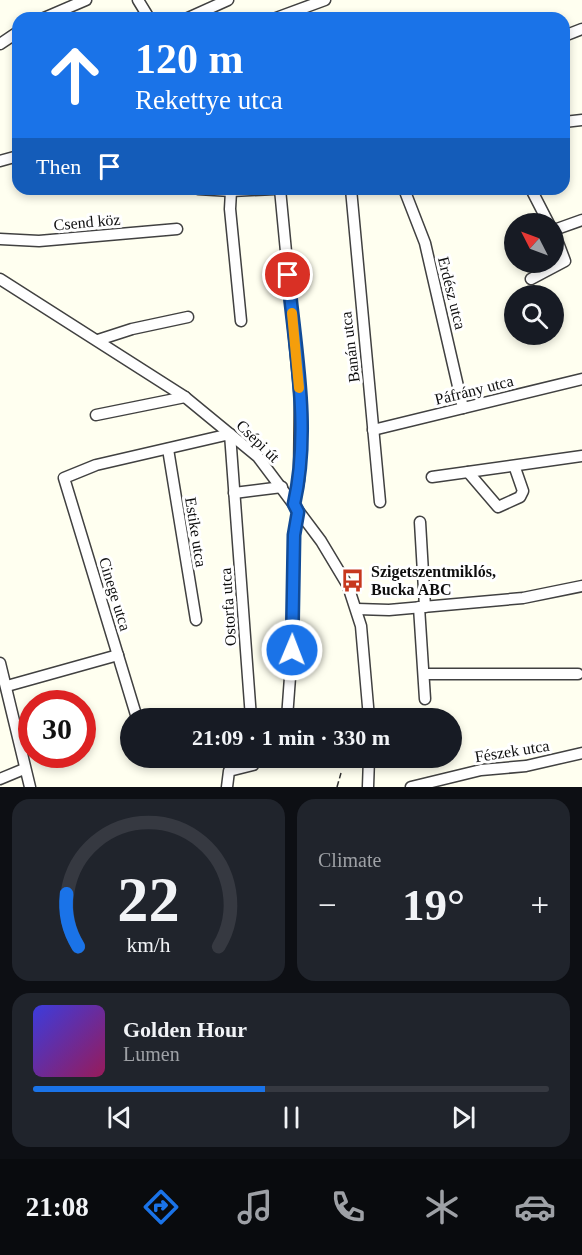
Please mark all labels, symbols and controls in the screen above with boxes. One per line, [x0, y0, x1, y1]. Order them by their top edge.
icon: ahead [36, 36, 114, 114]
text: 120 m [135, 36, 244, 82]
text: Rekettye utca [135, 85, 283, 115]
icon: arrive [93, 150, 126, 183]
text: Then [36, 154, 81, 179]
street label: Csend köz [53, 211, 121, 233]
north arrow [504, 213, 564, 273]
map controls [504, 213, 564, 345]
pin [262, 249, 313, 300]
street label: Erdész utca [435, 255, 469, 331]
icon: arrive [271, 258, 304, 291]
button: search [504, 285, 564, 345]
street label: Banán utca [337, 310, 363, 384]
street label: Páfrány utca [433, 372, 515, 409]
street label: Csépi út [232, 417, 283, 467]
street label: Estike utca [182, 496, 210, 568]
street label: Cinege utca [95, 555, 134, 633]
place label: Szigetszentmiklós, Bucka ABC [371, 563, 496, 598]
street label: Ostorfa utca [217, 567, 239, 647]
bus stop icon: Szigetszentmiklós, Bucka ABC [340, 567, 366, 593]
position arrow [260, 618, 324, 682]
speed limit sign: 30 [18, 690, 96, 768]
text: 21:09 · 1 min · 330 m [192, 725, 390, 750]
street label: Fészek utca [474, 737, 550, 765]
text: Climate [318, 849, 381, 871]
text: 22 [117, 865, 180, 934]
text: 19° [402, 880, 465, 930]
text: − [318, 887, 337, 923]
text: + [530, 887, 549, 923]
text: km/h [126, 933, 171, 957]
text: Golden Hour [123, 1017, 247, 1042]
text: Lumen [123, 1043, 180, 1065]
icon: previous [103, 1101, 136, 1134]
icon: pause [275, 1101, 308, 1134]
icon: next [447, 1101, 480, 1134]
icon: directions [140, 1186, 182, 1228]
icon: music [234, 1186, 276, 1228]
icon: phone [327, 1186, 369, 1228]
icon: climate [421, 1186, 463, 1228]
icon: car [514, 1186, 556, 1228]
text: 21:08 [26, 1192, 89, 1222]

